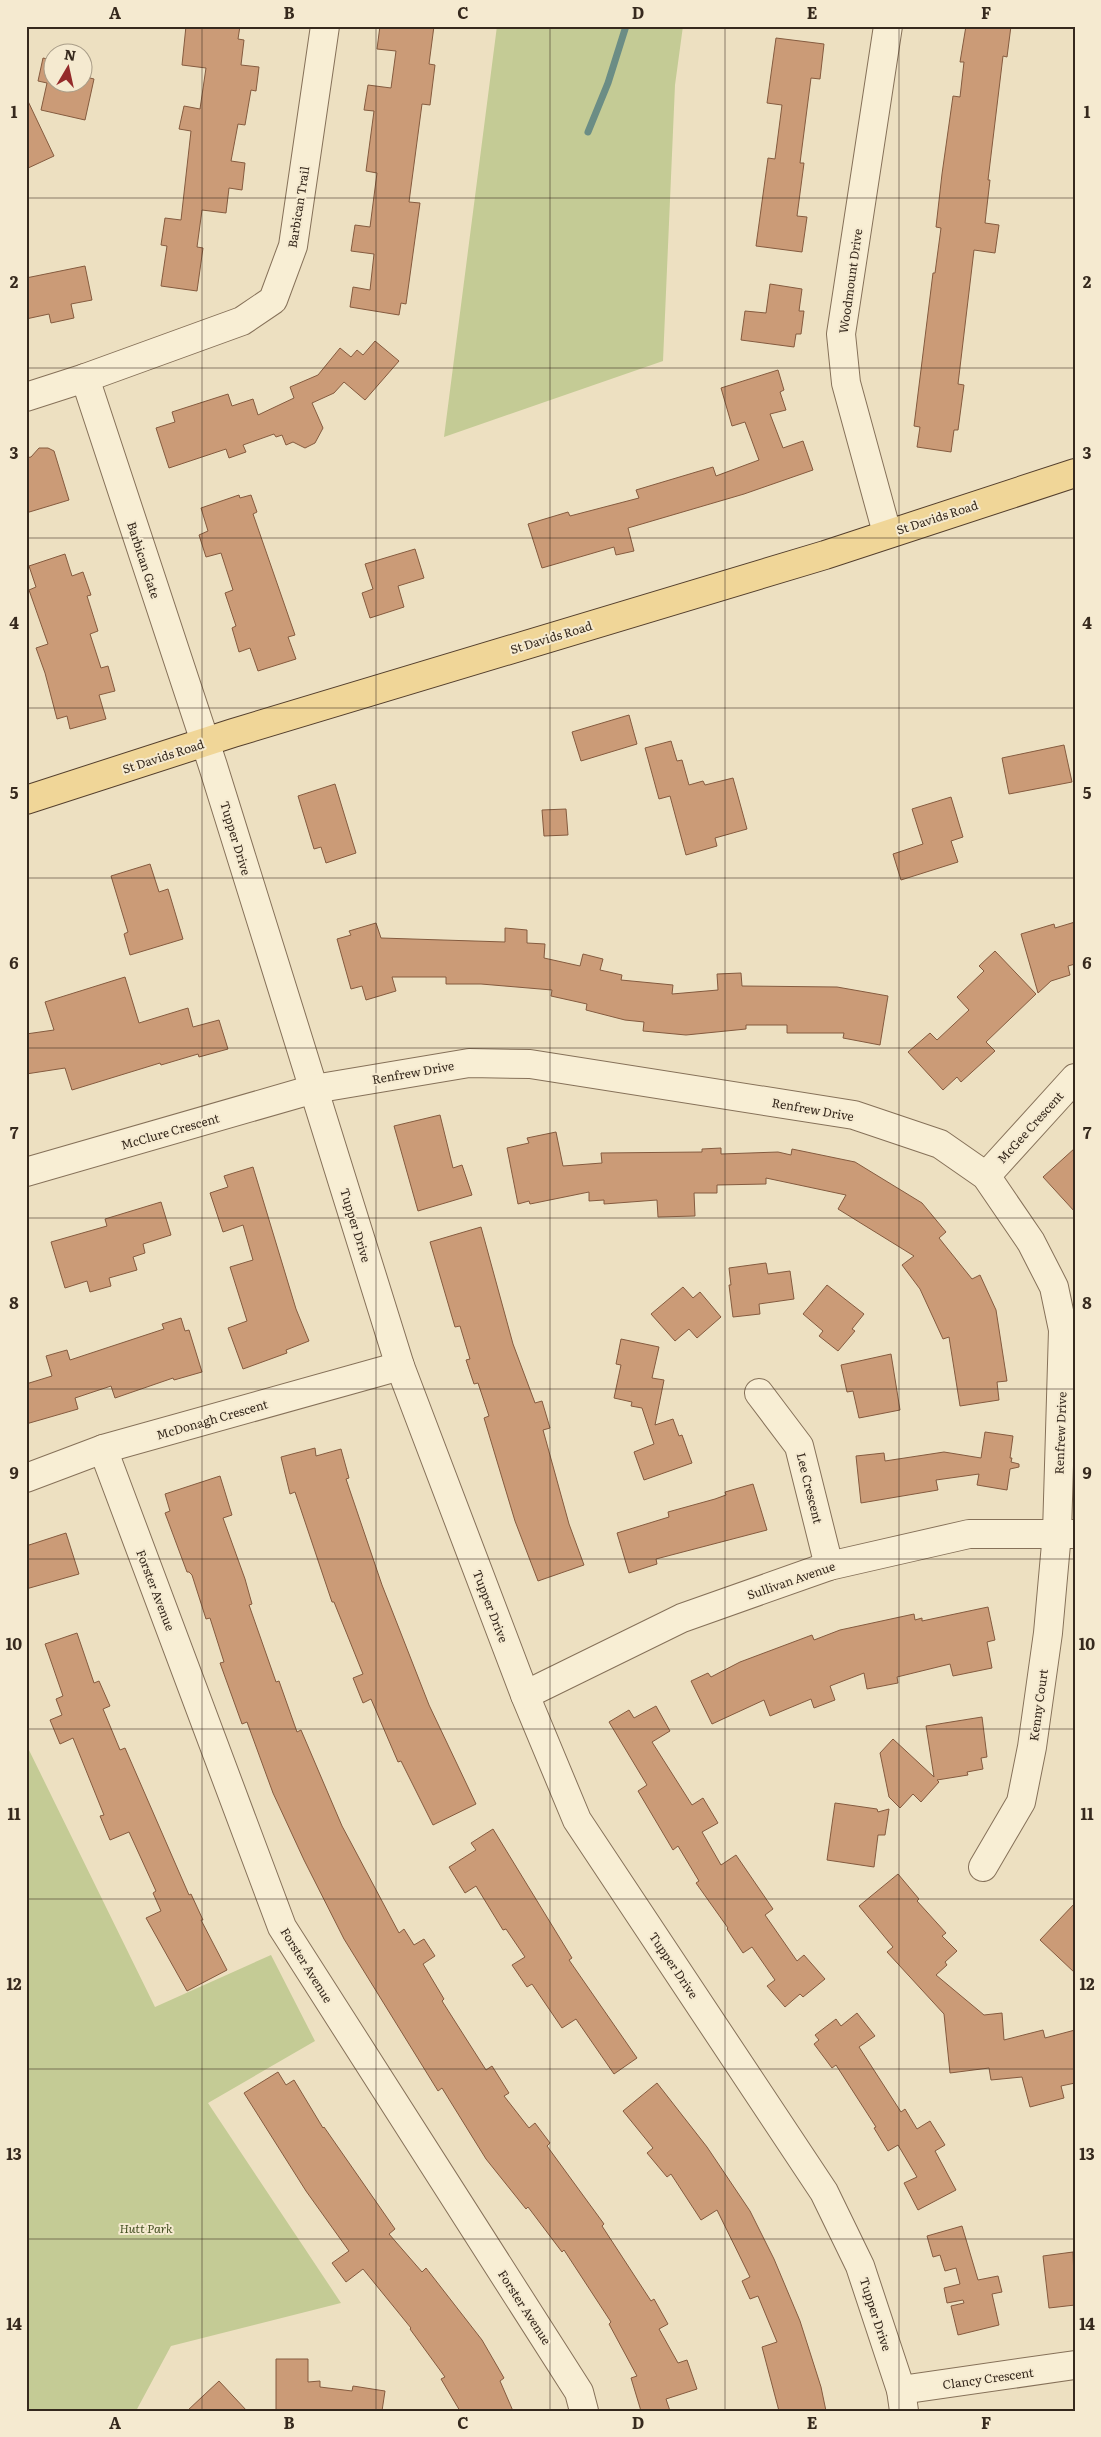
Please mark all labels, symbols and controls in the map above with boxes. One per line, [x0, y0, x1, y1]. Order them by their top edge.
text: A [109, 0, 121, 24]
text: B [283, 0, 295, 24]
text: C [457, 0, 469, 24]
text: D [632, 0, 644, 24]
text: E [807, 0, 818, 24]
text: F [981, 0, 991, 24]
north arrow [42, 42, 92, 92]
text: N [63, 43, 78, 65]
text: 1 [11, 99, 18, 123]
text: 1 [1084, 99, 1091, 123]
street label: Barbican Trail [283, 165, 313, 249]
street label: Woodmount Drive [834, 227, 866, 335]
text: 2 [10, 269, 19, 293]
text: 2 [1083, 269, 1092, 293]
text: 3 [10, 440, 19, 464]
text: 3 [1083, 440, 1092, 464]
street label: St Davids Road [894, 495, 981, 539]
street label: Barbican Gate [123, 519, 165, 601]
text: 4 [9, 610, 19, 634]
text: 4 [1082, 610, 1092, 634]
street label: St Davids Road [508, 616, 595, 658]
street label: St Davids Road [120, 734, 207, 778]
text: 5 [10, 780, 19, 804]
text: 5 [1083, 780, 1092, 804]
street label: Tupper Drive [216, 799, 256, 877]
text: 6 [9, 950, 19, 974]
text: 6 [1082, 950, 1092, 974]
street label: Renfrew Drive [371, 1056, 455, 1088]
street label: McGee Crescent [993, 1087, 1067, 1167]
street label: Renfrew Drive [771, 1093, 855, 1125]
street label: McClure Crescent [119, 1108, 221, 1154]
text: 7 [10, 1120, 19, 1144]
text: 7 [1083, 1120, 1092, 1144]
street label: Tupper Drive [336, 1186, 376, 1264]
text: 8 [9, 1290, 19, 1314]
text: 8 [1082, 1290, 1092, 1314]
street label: Renfrew Drive [1050, 1391, 1070, 1475]
street label: McDonagh Crescent [154, 1394, 270, 1444]
street label: Lee Crescent [793, 1451, 828, 1525]
text: 9 [9, 1460, 19, 1484]
text: 9 [1082, 1460, 1092, 1484]
street label: Forster Avenue [132, 1547, 180, 1633]
street label: Sullivan Avenue [745, 1556, 837, 1604]
street label: Tupper Drive [469, 1567, 513, 1645]
text: 10 [6, 1631, 22, 1655]
text: 10 [1079, 1631, 1095, 1655]
street label: Kenny Court [1024, 1668, 1052, 1742]
text: 11 [7, 1801, 21, 1825]
text: 11 [1080, 1801, 1094, 1825]
street label: Forster Avenue [277, 1924, 337, 2006]
street label: Tupper Drive [645, 1928, 703, 2002]
text: 12 [6, 1971, 22, 1995]
text: 12 [1079, 1971, 1095, 1995]
text: 13 [6, 2141, 22, 2165]
text: 13 [1079, 2141, 1095, 2165]
park label: Hutt Park [120, 2219, 173, 2237]
street label: Forster Avenue [494, 2266, 556, 2348]
street label: Tupper Drive [856, 2275, 896, 2353]
text: 14 [6, 2311, 22, 2335]
text: 14 [1079, 2311, 1095, 2335]
street label: Clancy Crescent [941, 2363, 1035, 2393]
text: A [109, 2410, 121, 2434]
text: B [283, 2410, 295, 2434]
text: C [457, 2410, 469, 2434]
text: D [632, 2410, 644, 2434]
text: E [807, 2410, 818, 2434]
text: F [981, 2410, 991, 2434]

